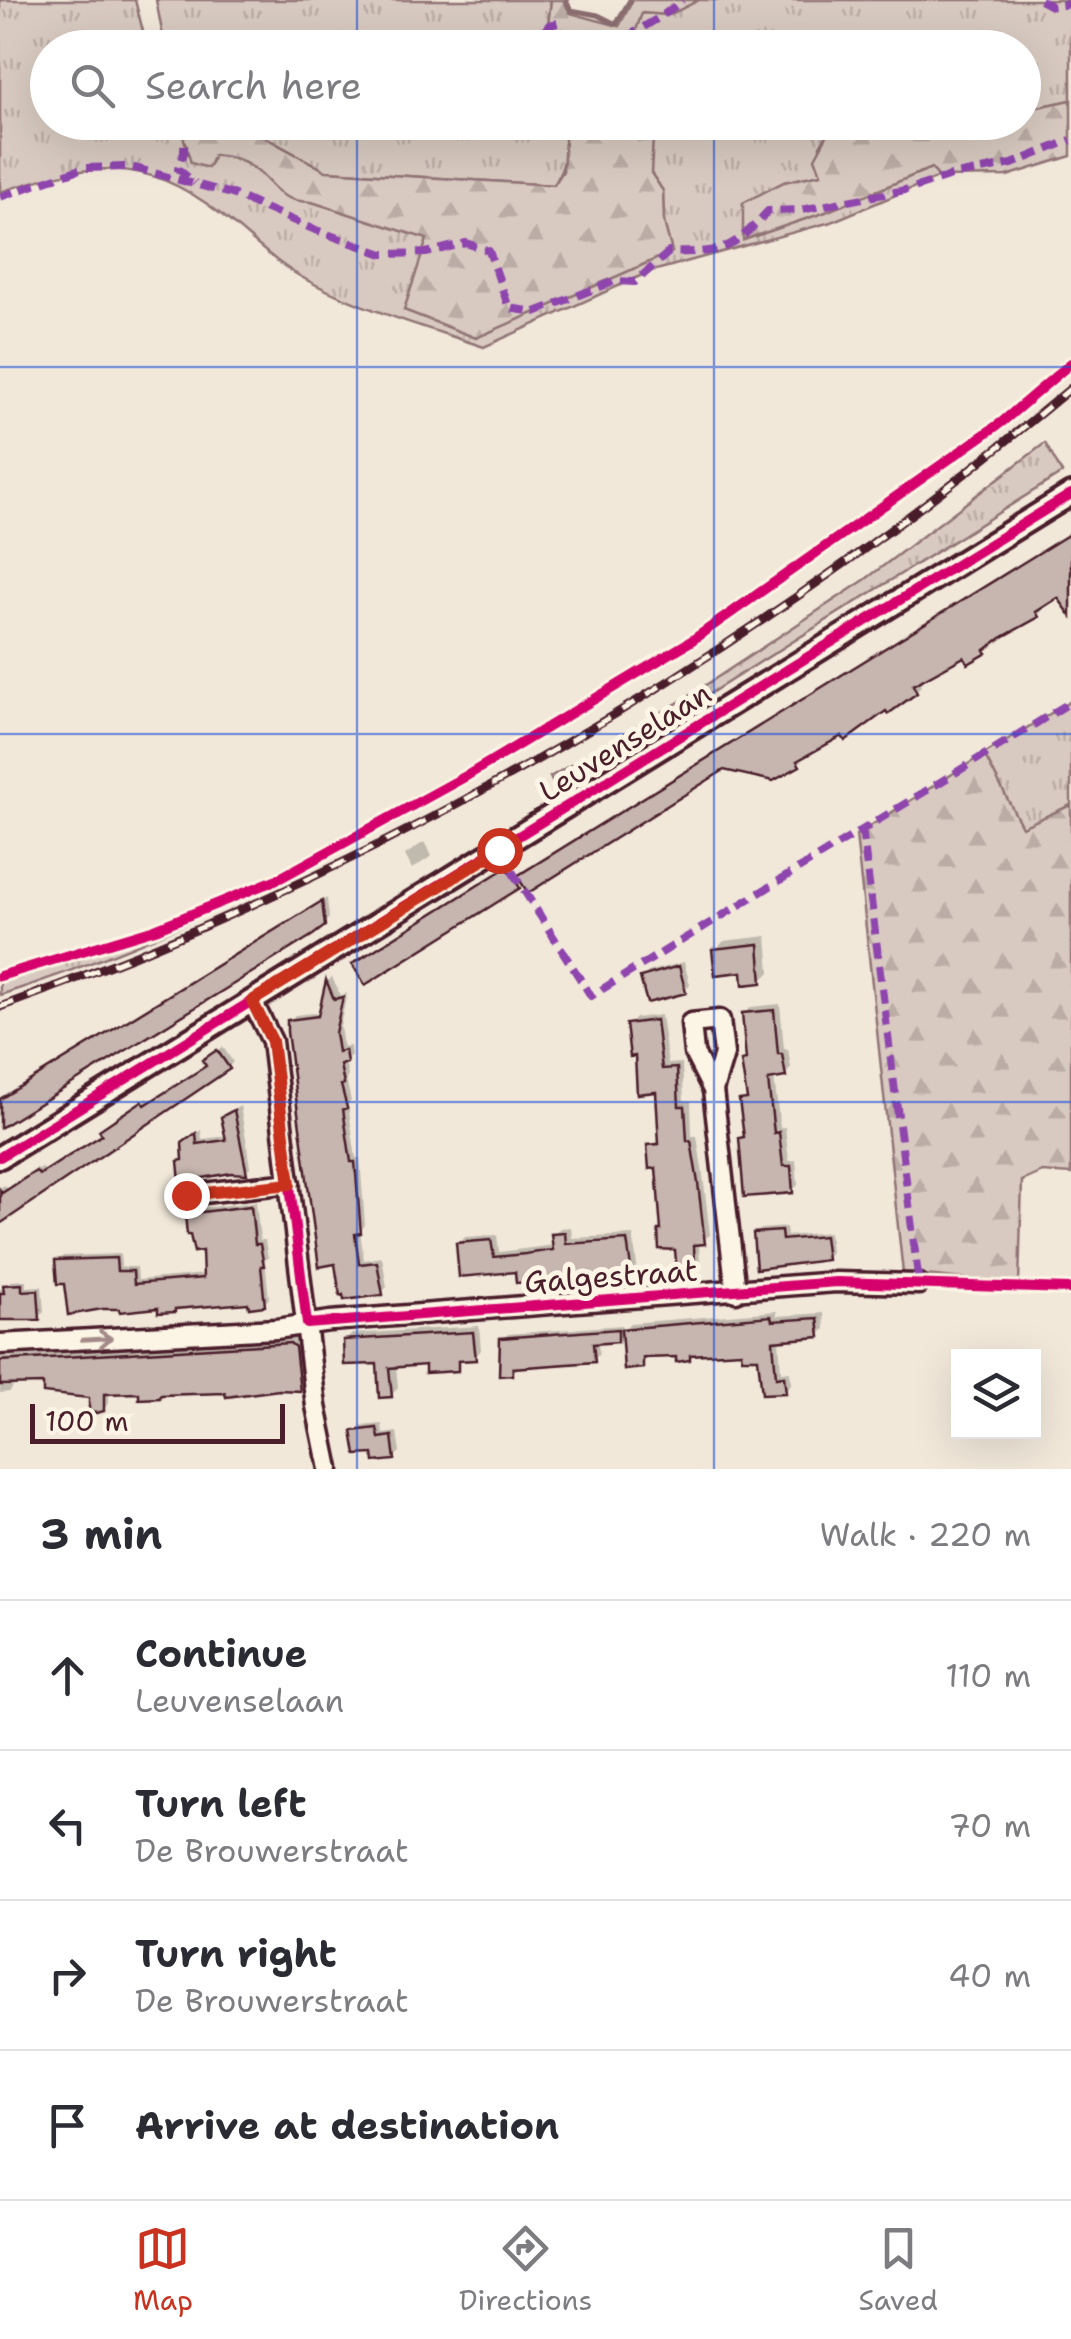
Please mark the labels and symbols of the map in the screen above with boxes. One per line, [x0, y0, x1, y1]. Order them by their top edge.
street label: Leuvenselaan [531, 673, 719, 811]
route start [477, 828, 523, 874]
route end [164, 1173, 210, 1219]
street label: Galgestraat [523, 1249, 699, 1303]
one-way arrow [81, 1329, 113, 1348]
scale bar [30, 1399, 285, 1444]

